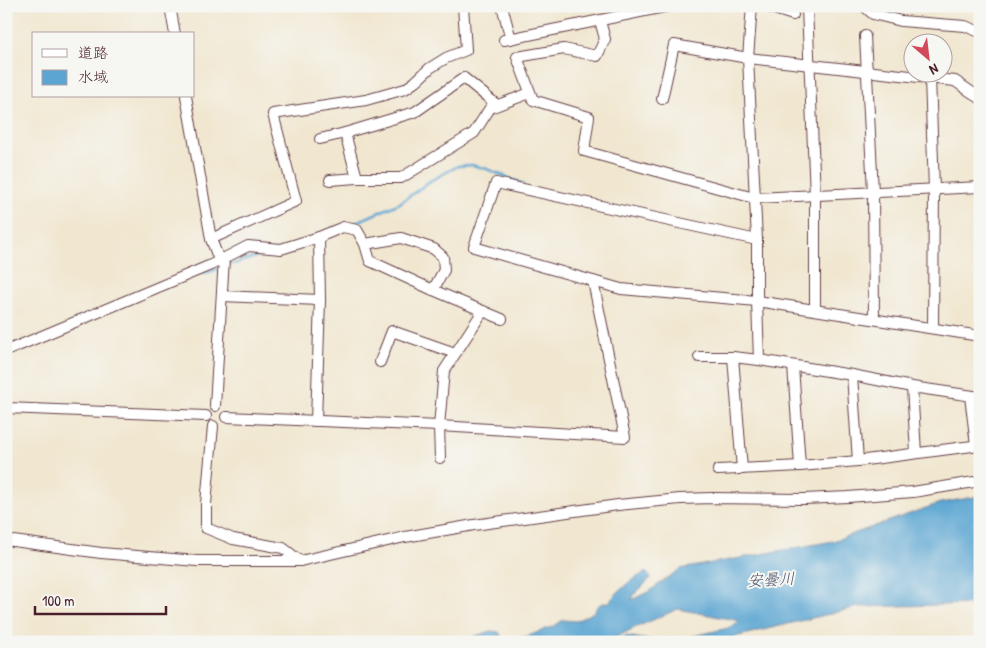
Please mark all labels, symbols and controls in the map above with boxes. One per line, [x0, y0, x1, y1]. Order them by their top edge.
legend [32, 32, 195, 98]
north arrow [904, 32, 954, 82]
text: 道路 [78, 42, 108, 63]
text: N [926, 60, 942, 80]
text: 水域 [78, 66, 108, 87]
water label: 安曇川 [746, 567, 796, 591]
scale bar [35, 583, 166, 615]
text: 100 m [42, 590, 75, 611]

